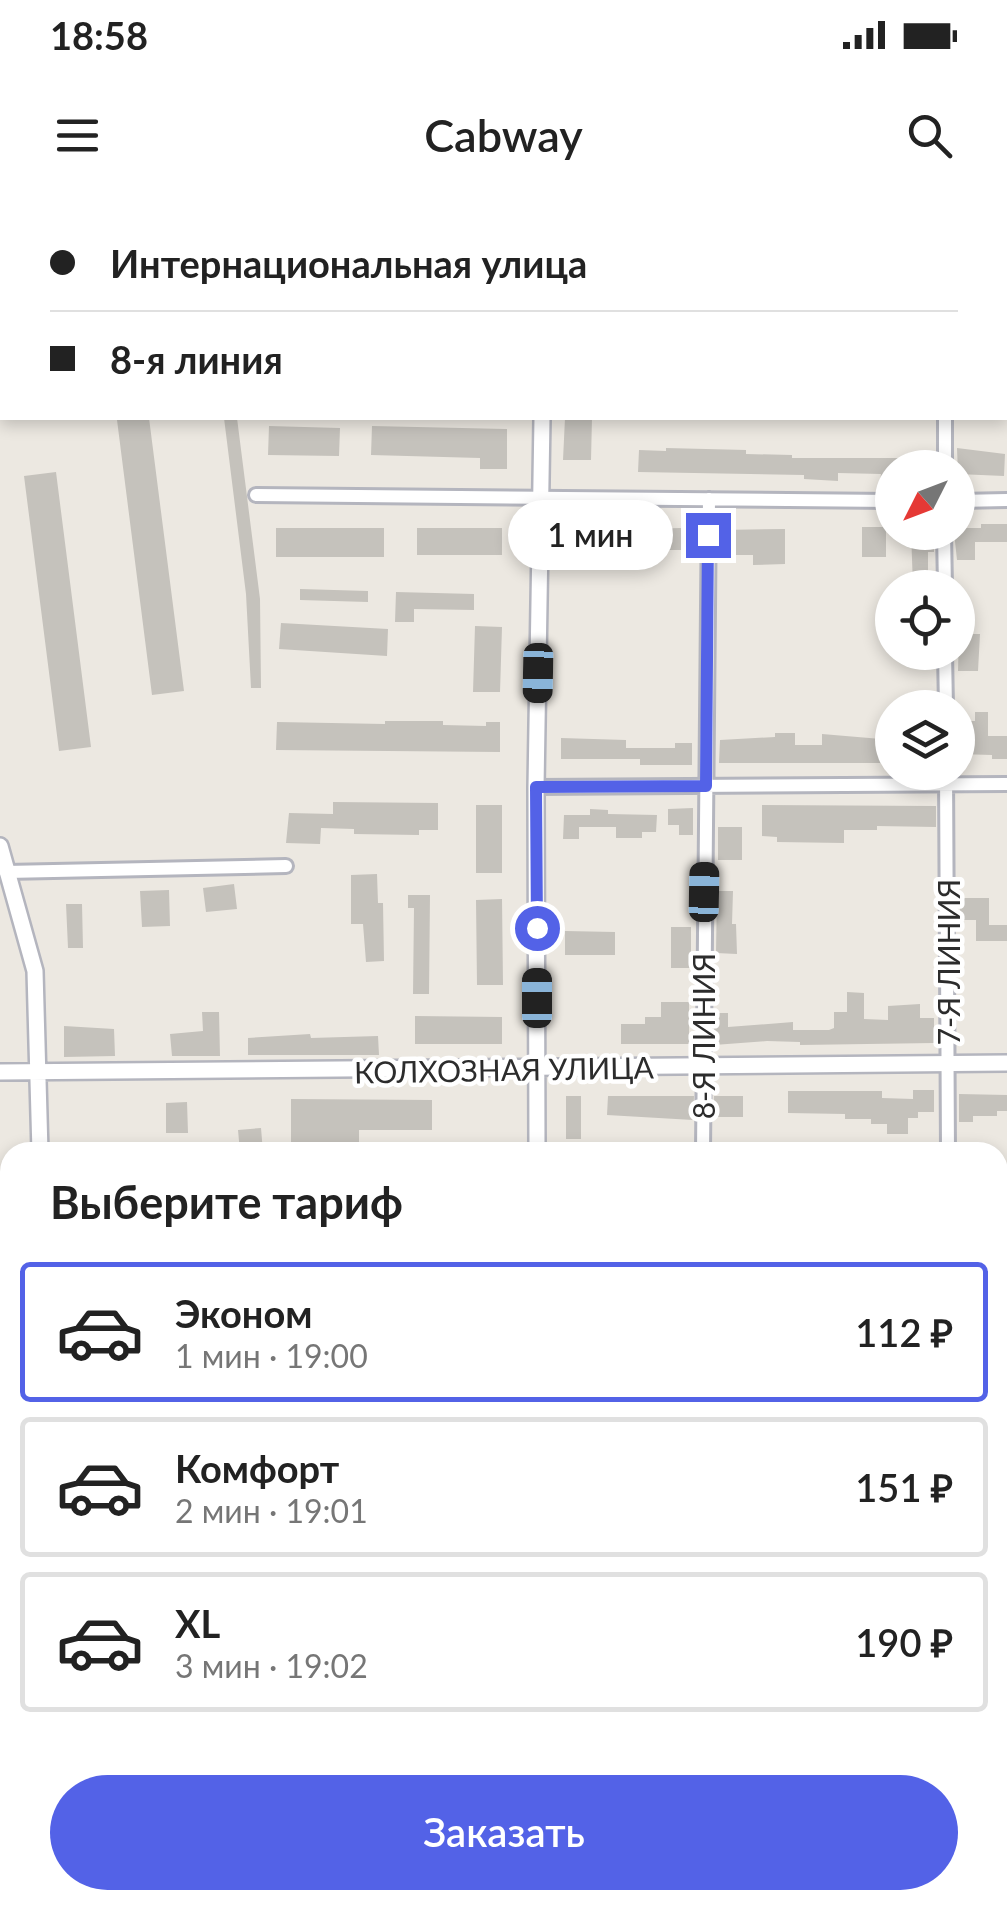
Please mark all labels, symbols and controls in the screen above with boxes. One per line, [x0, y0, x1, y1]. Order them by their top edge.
text: 18:58 [50, 12, 148, 58]
icon: menu [50, 108, 105, 163]
text: Cabway [424, 108, 583, 162]
icon: search [902, 108, 957, 163]
text: Интернациональная улица [110, 240, 587, 286]
text: 8-я линия [110, 336, 283, 382]
north arrow [875, 450, 975, 550]
map controls [875, 450, 975, 790]
callout: 1 мин [508, 500, 673, 570]
route end [686, 513, 731, 558]
text: 1 мин [548, 515, 633, 554]
button: locate [875, 570, 975, 670]
car [522, 643, 554, 703]
button: layers [875, 690, 975, 790]
car [688, 862, 720, 922]
street label: 7-Я ЛИНИЯ [930, 879, 966, 1045]
route start [515, 906, 560, 951]
street label: 8-Я ЛИНИЯ [685, 953, 721, 1119]
car [522, 968, 552, 1028]
street label: КОЛХОЗНАЯ УЛИЦА [354, 1048, 655, 1090]
text: Выберите тариф [50, 1175, 403, 1229]
icon: car [55, 1287, 145, 1377]
text: Эконом [175, 1290, 313, 1336]
text: 112 ₽ [855, 1309, 953, 1355]
text: 1 мин · 19:00 [175, 1336, 368, 1375]
icon: car [55, 1442, 145, 1532]
text: Комфорт [175, 1445, 339, 1491]
text: 151 ₽ [855, 1464, 953, 1510]
text: 2 мин · 19:01 [175, 1491, 368, 1530]
icon: car [55, 1597, 145, 1687]
text: XL [175, 1600, 220, 1646]
text: 190 ₽ [855, 1619, 953, 1665]
text: 3 мин · 19:02 [175, 1646, 368, 1685]
button: Заказать [50, 1775, 958, 1890]

